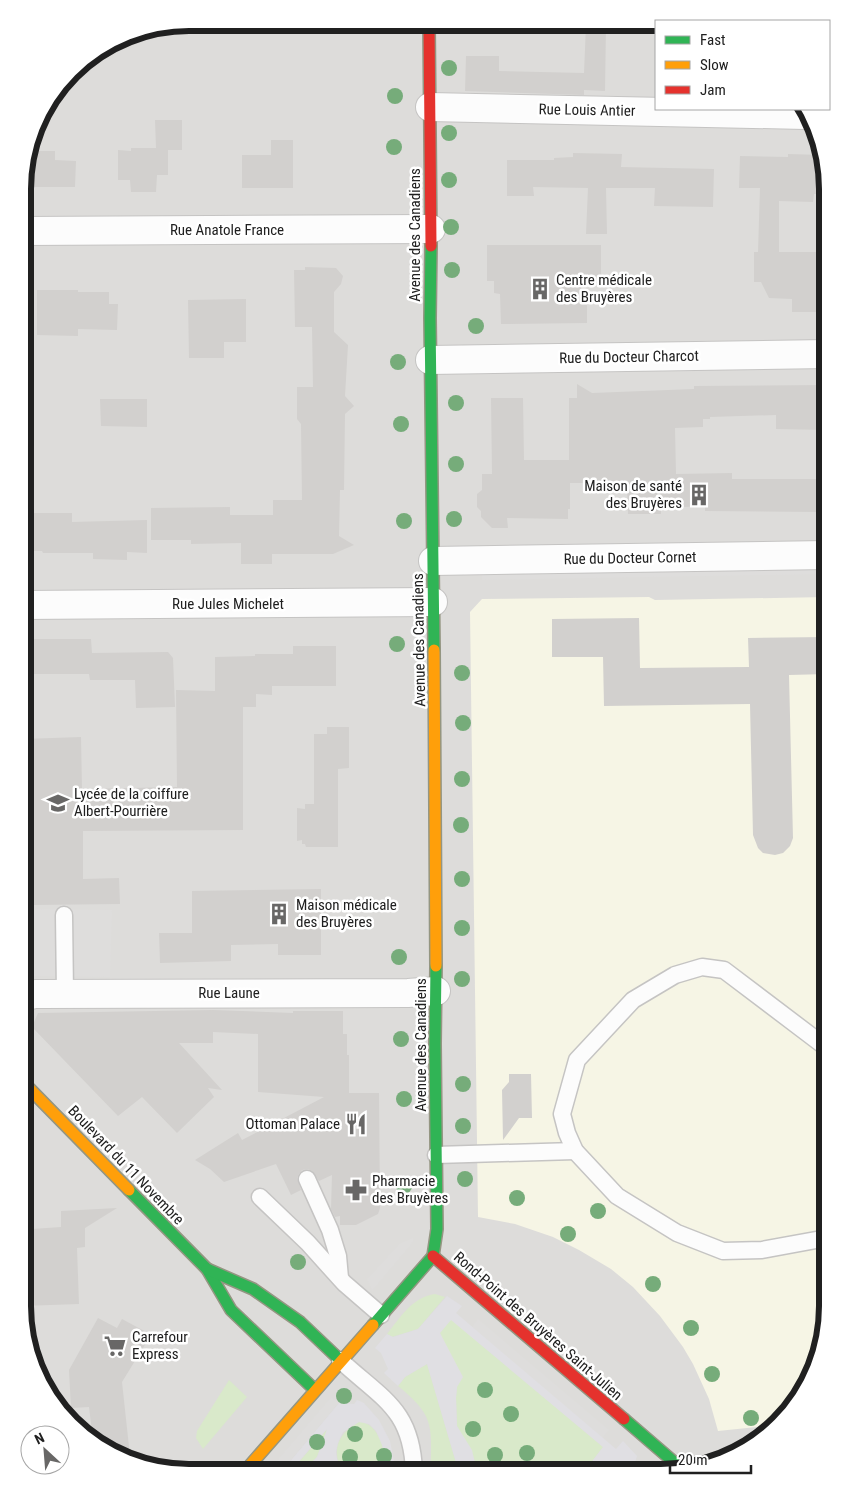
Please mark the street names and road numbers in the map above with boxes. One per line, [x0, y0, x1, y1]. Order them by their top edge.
street label: Rue Louis Antier [538, 100, 636, 120]
street label: Avenue des Canadiens [406, 168, 424, 302]
street label: Rue Anatole France [170, 221, 284, 239]
street label: Rue du Docteur Charcot [559, 347, 699, 367]
street label: Rue du Docteur Cornet [563, 548, 697, 568]
street label: Avenue des Canadiens [409, 573, 429, 707]
street label: Rue Jules Michelet [172, 595, 284, 613]
street label: Avenue des Canadiens [412, 978, 430, 1112]
street label: Rue Laune [198, 984, 260, 1002]
street label: Boulevard du 11 Novembre [64, 1102, 188, 1228]
street label: Rond-Point des Bruyères Saint-Julien [450, 1248, 626, 1404]

